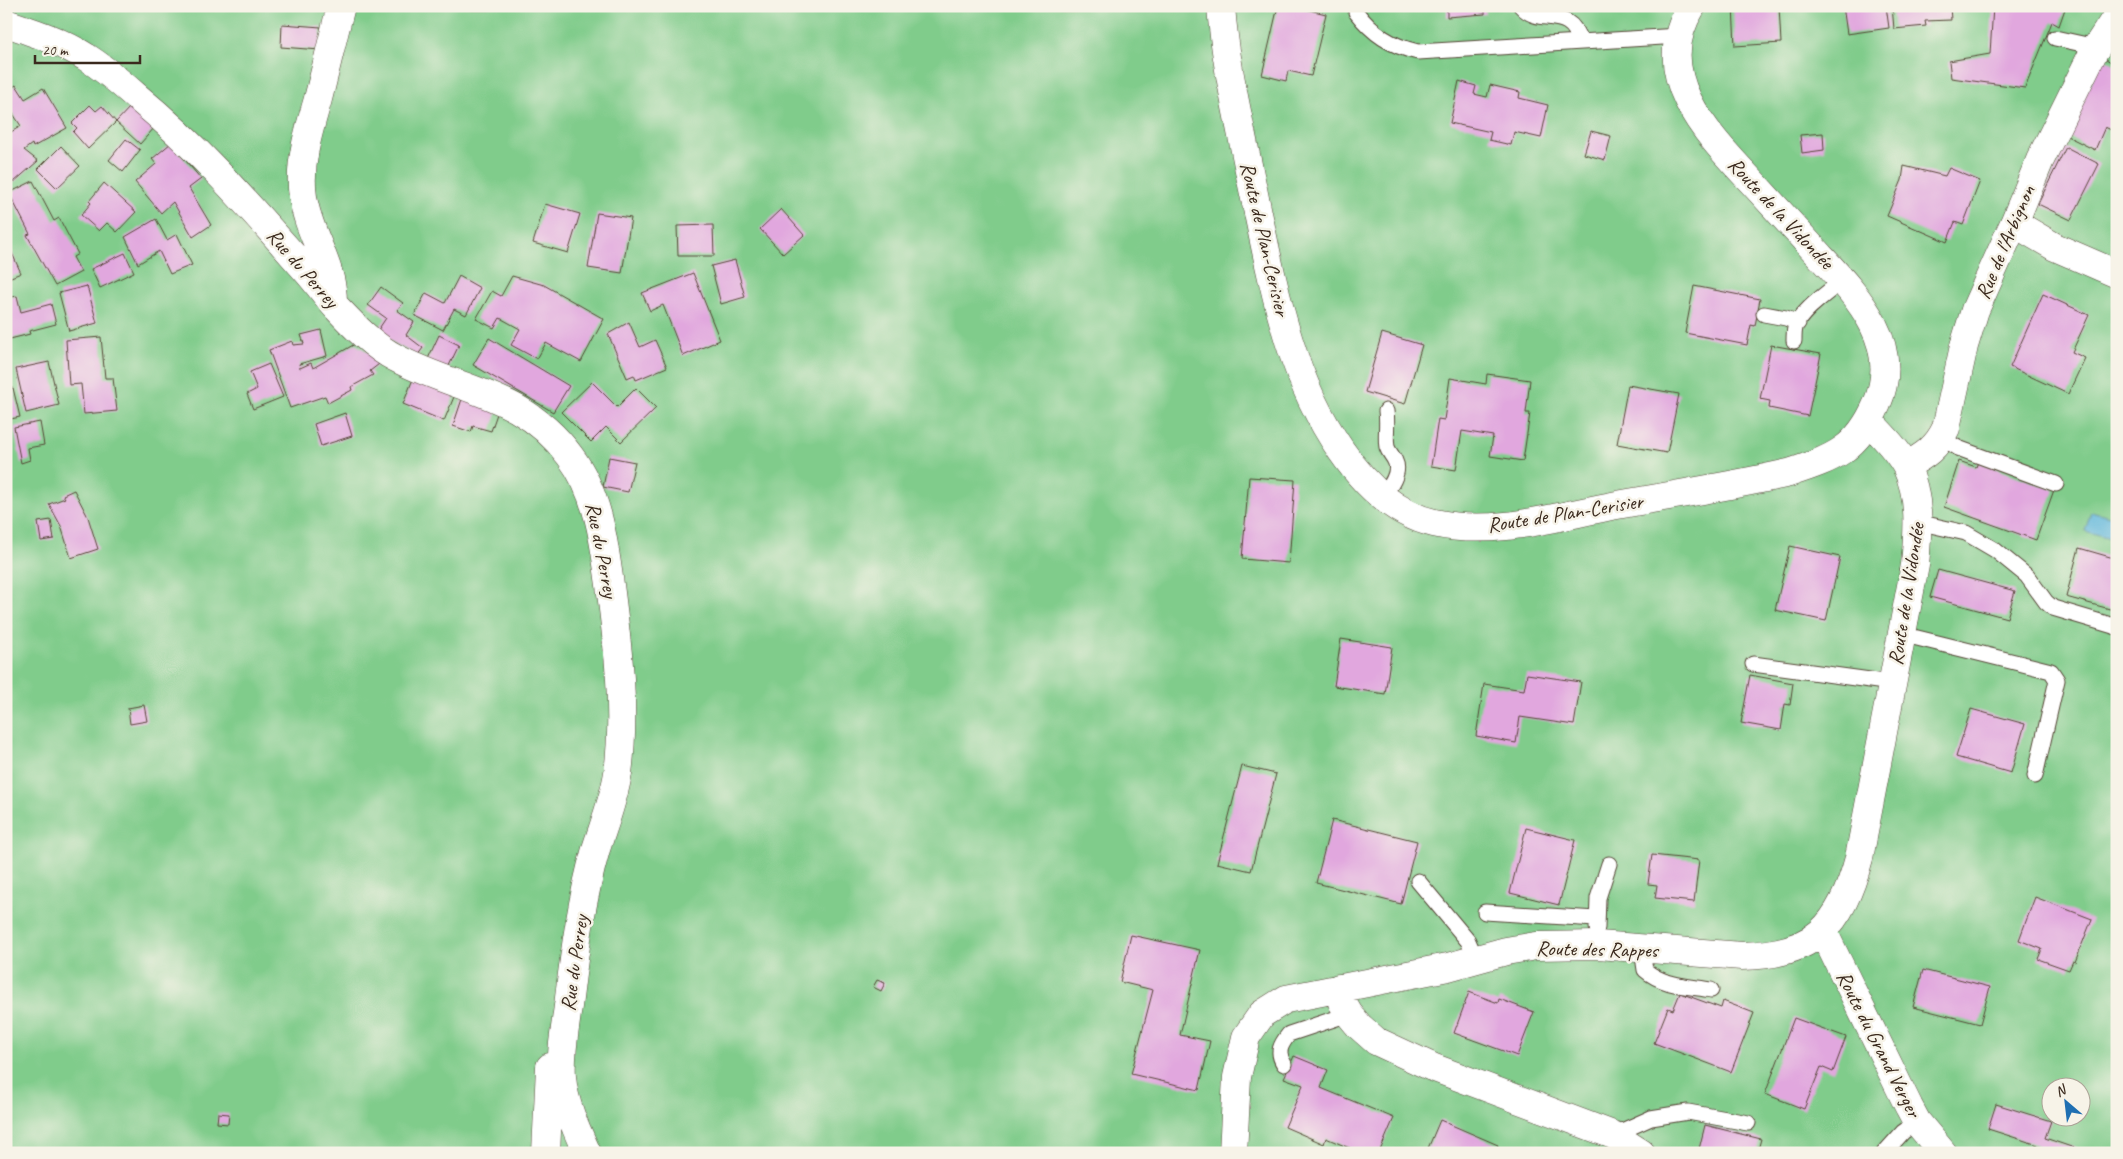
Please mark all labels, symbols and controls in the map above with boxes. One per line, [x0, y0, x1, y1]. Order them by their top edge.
scale bar [35, 32, 140, 64]
text: 20 m [42, 41, 69, 60]
street label: Route de la Vidondée [1723, 152, 1841, 276]
street label: Route de Plan-Cerisier [1235, 160, 1296, 320]
street label: Rue de l'Arbignon [1969, 181, 2041, 303]
street label: Rue du Perrey [261, 223, 346, 314]
street label: Route de Plan-Cerisier [1485, 488, 1646, 538]
street label: Rue du Perrey [580, 500, 624, 602]
street label: Route de la Vidondée [1882, 519, 1930, 667]
street label: Rue du Perrey [554, 912, 594, 1013]
street label: Route des Rappes [1536, 935, 1660, 963]
street label: Route du Grand Verger [1831, 966, 1928, 1123]
north arrow [2040, 1076, 2090, 1126]
text: N [2052, 1080, 2070, 1101]

